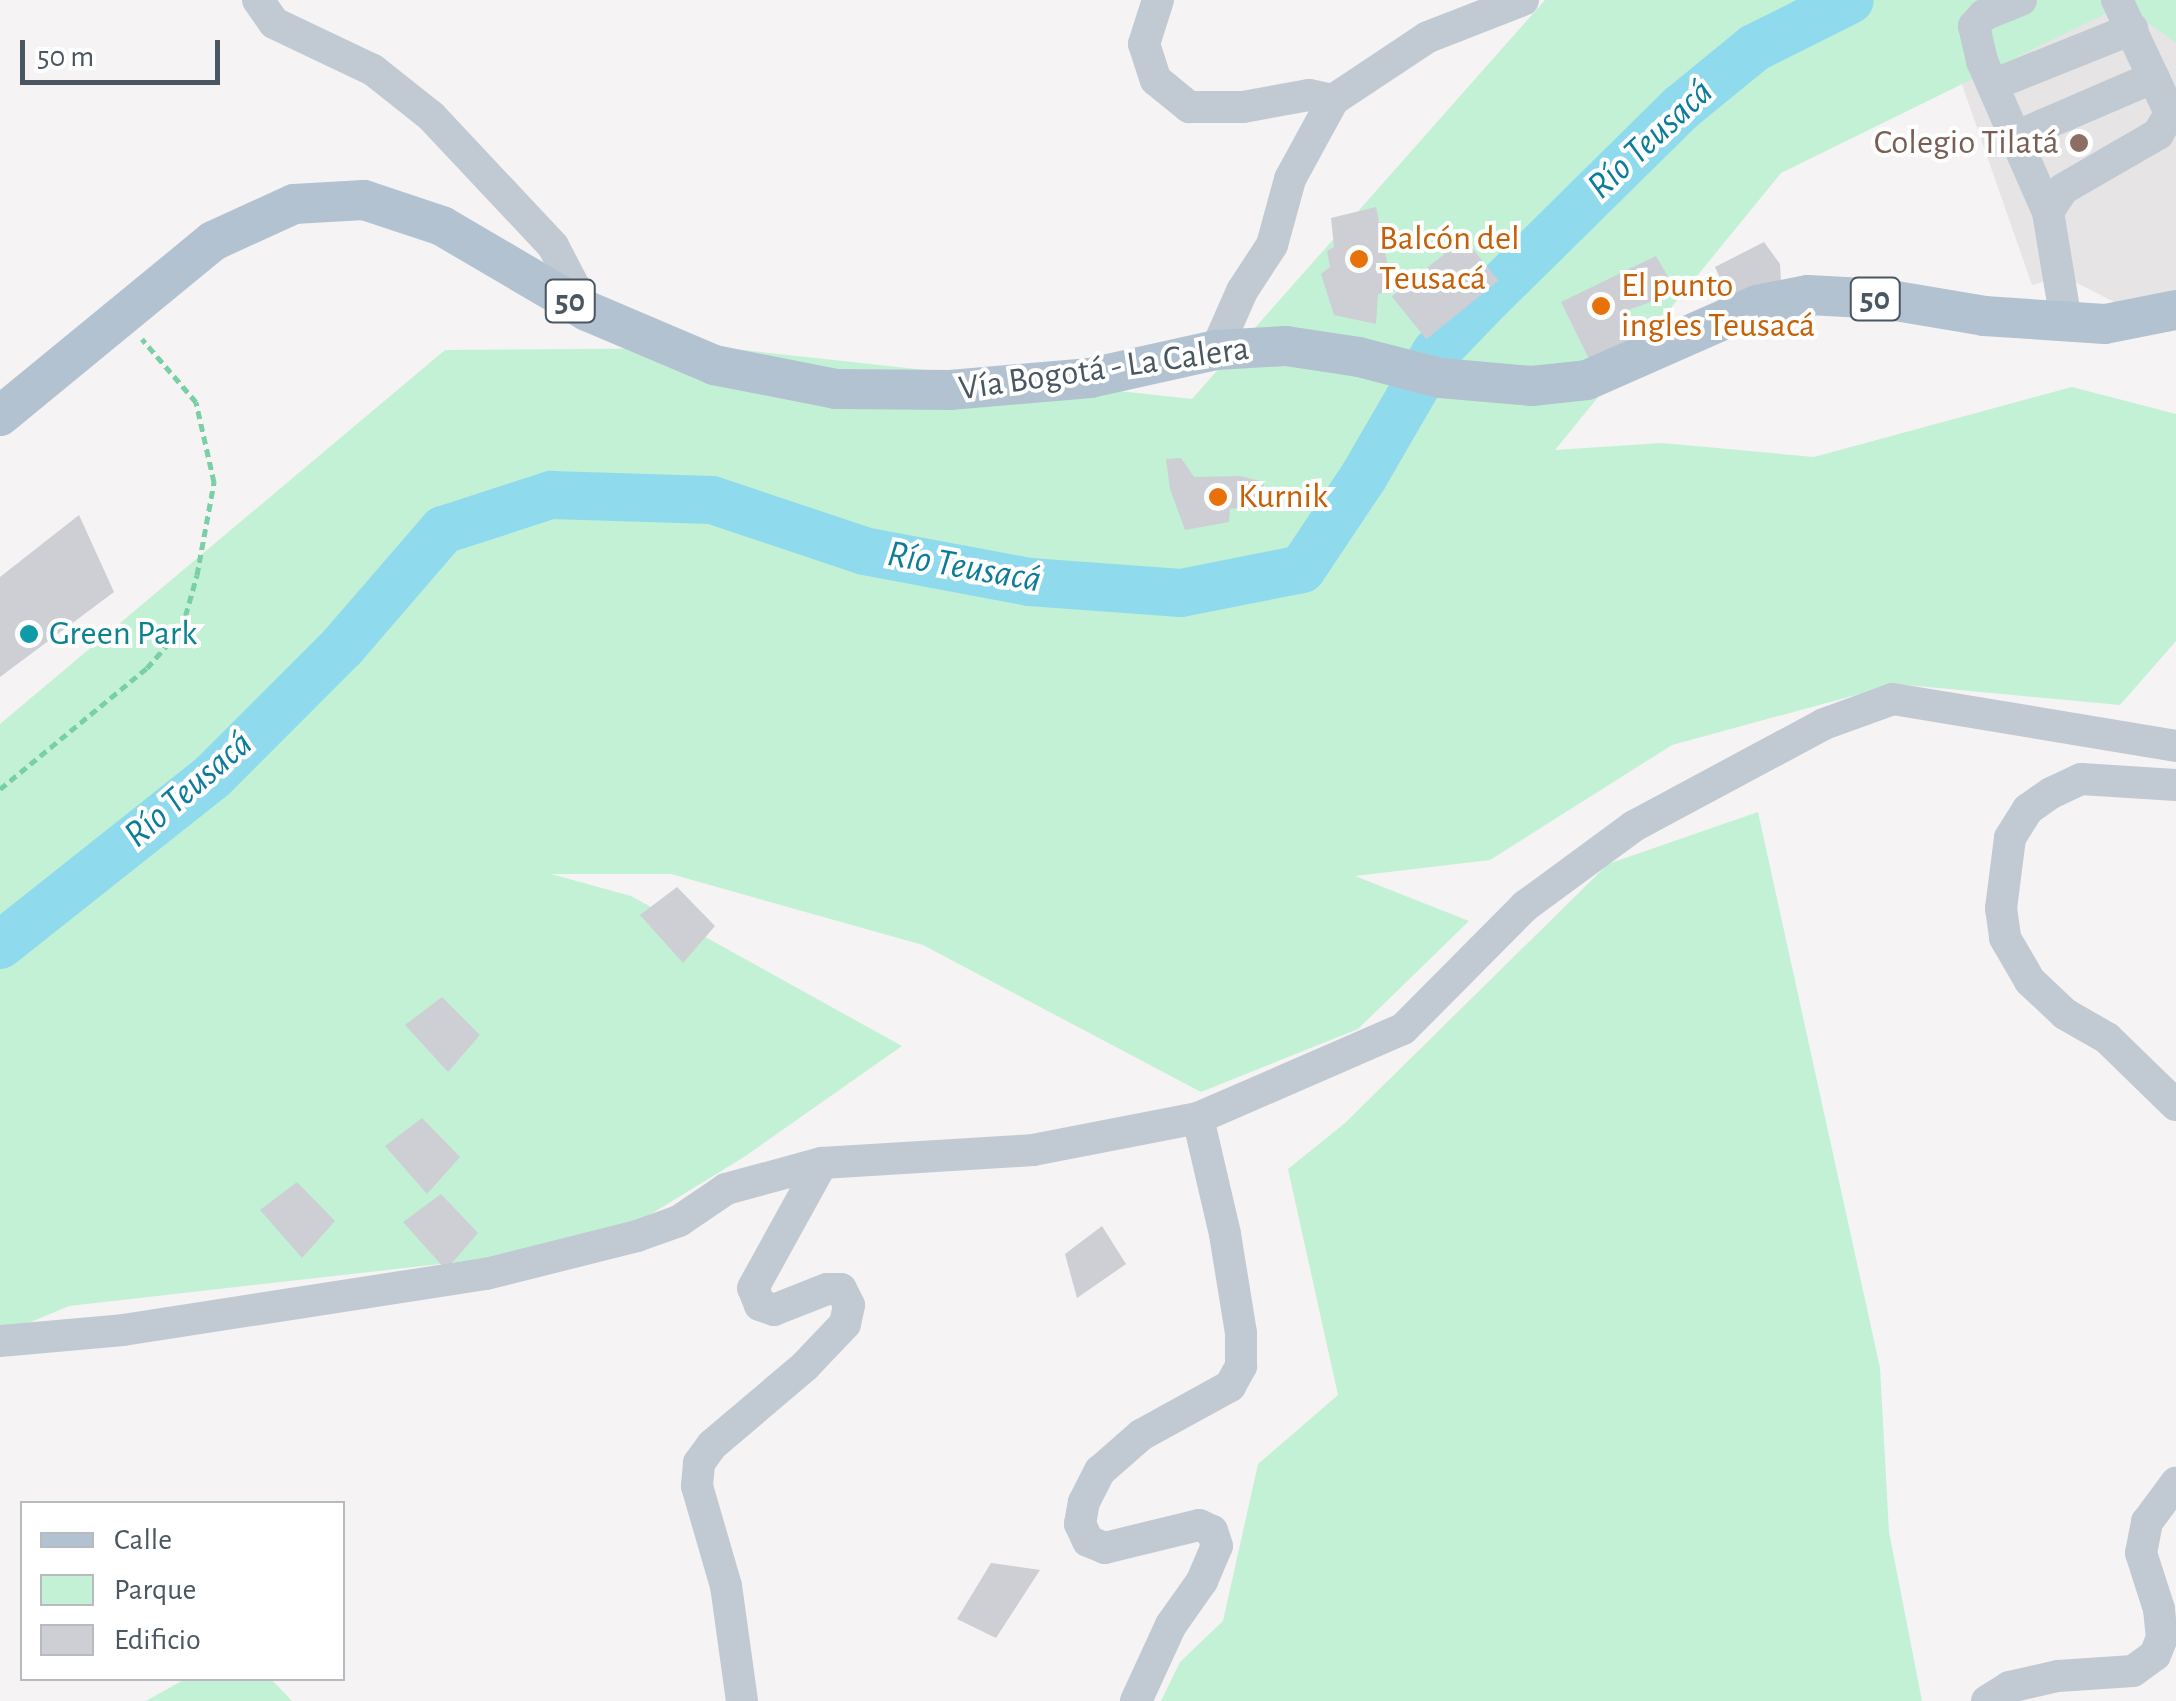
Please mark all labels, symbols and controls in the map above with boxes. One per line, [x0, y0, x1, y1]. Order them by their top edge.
scale bar [25, 20, 225, 82]
text: 50 m [37, 42, 94, 72]
water label: Río Teusacá [1579, 70, 1723, 210]
place label: Colegio Tilatá [1874, 122, 2059, 164]
marker: Colegio Tilatá [2068, 132, 2090, 154]
place label: Balcón del Teusacá [1379, 218, 1520, 300]
marker: Balcón del Teusacá [1348, 248, 1370, 270]
place label: El punto ingles Teusacá [1621, 265, 1815, 347]
road number: 50 [1848, 272, 1902, 326]
road number: 50 [542, 274, 598, 328]
marker: El punto ingles Teusacá [1590, 295, 1612, 317]
street label: Vía Bogotá - La Calera [956, 328, 1252, 410]
place label: Kurnik [1238, 476, 1328, 518]
marker: Kurnik [1207, 486, 1229, 508]
water label: Río Teusacá [884, 532, 1044, 604]
place label: Green Park [49, 613, 197, 655]
marker: Green Park [18, 623, 40, 645]
water label: Río Teusacá [115, 722, 263, 858]
legend [20, 1501, 345, 1681]
text: Calle [114, 1525, 172, 1555]
text: Parque [114, 1575, 196, 1605]
text: Edificio [114, 1625, 201, 1655]

